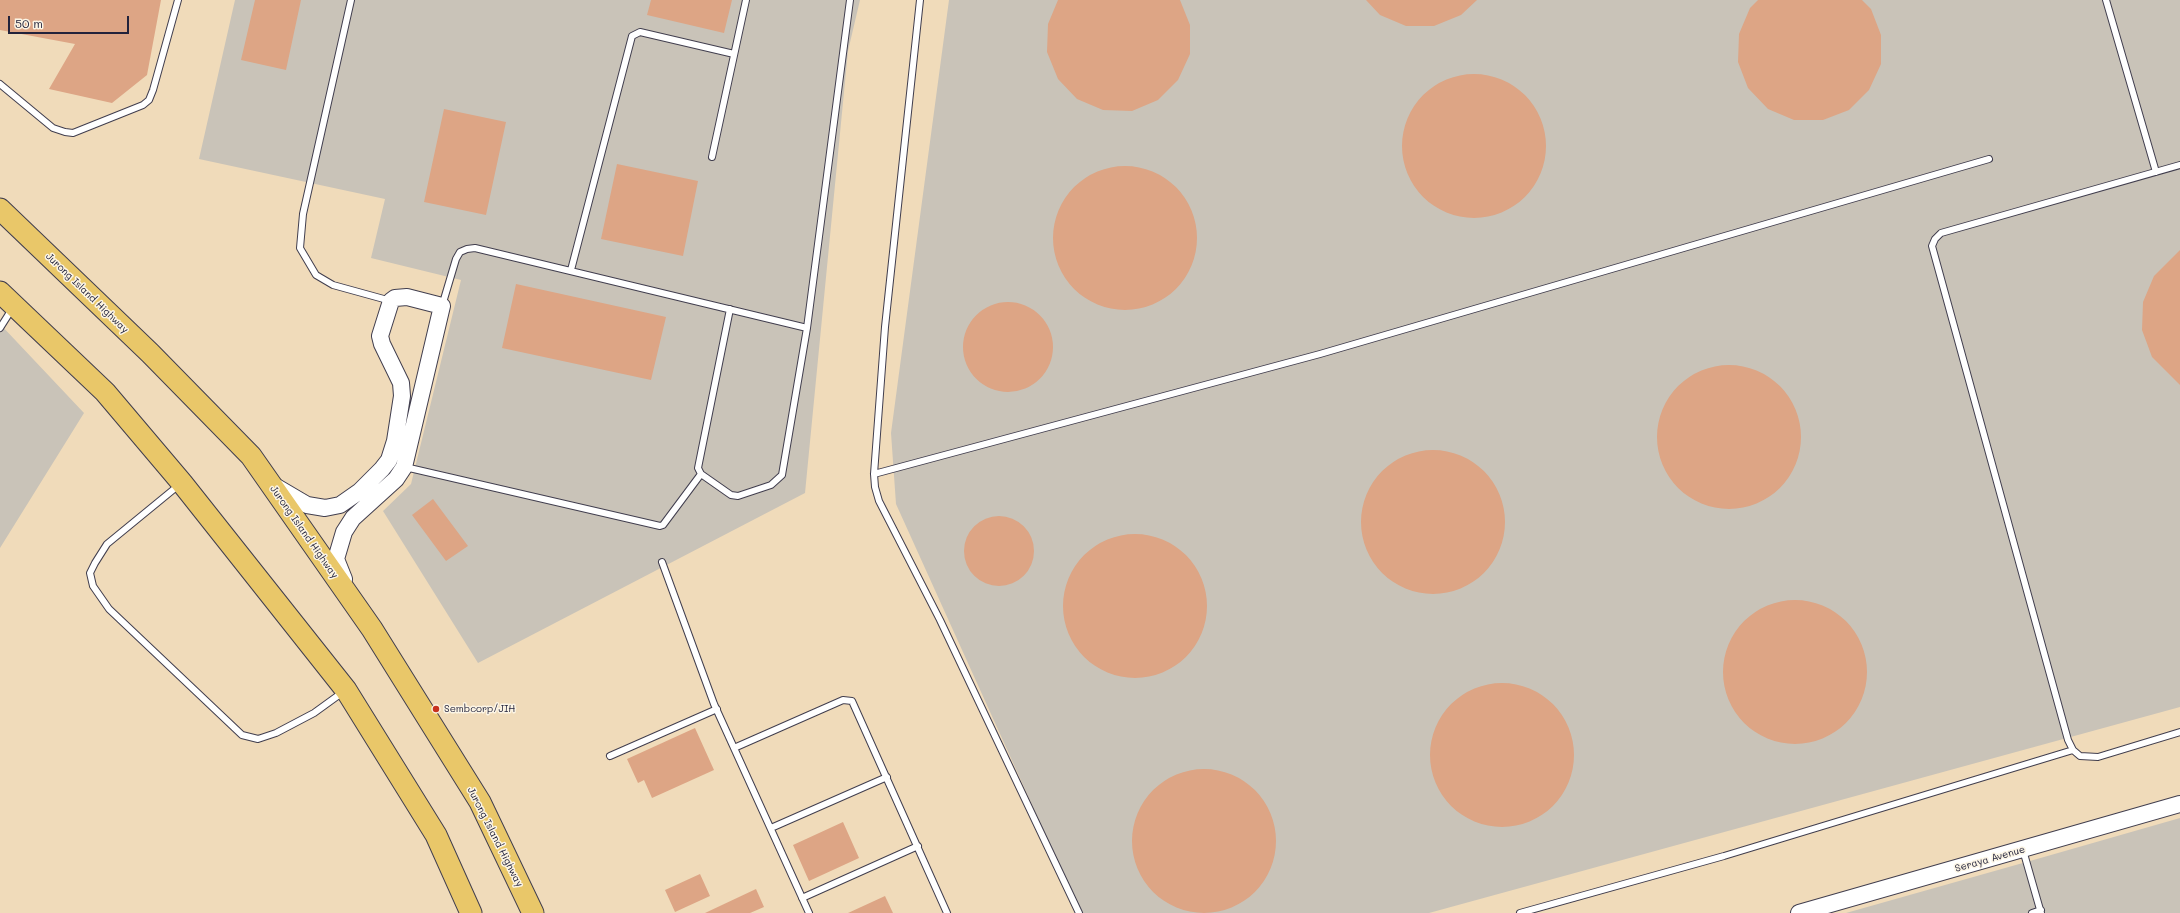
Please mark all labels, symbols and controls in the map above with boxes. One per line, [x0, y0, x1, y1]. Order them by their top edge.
scale bar [10, 8, 131, 34]
text: 50 m [15, 15, 43, 31]
street label: Jurong Island Highway [43, 250, 131, 336]
street label: Jurong Island Highway [267, 483, 341, 581]
place label: Sembcorp/JIH [444, 703, 515, 715]
marker: Sembcorp/JIH [431, 704, 441, 714]
street label: Jurong Island Highway [465, 785, 525, 889]
street label: Seraya Avenue [1954, 843, 2026, 875]

